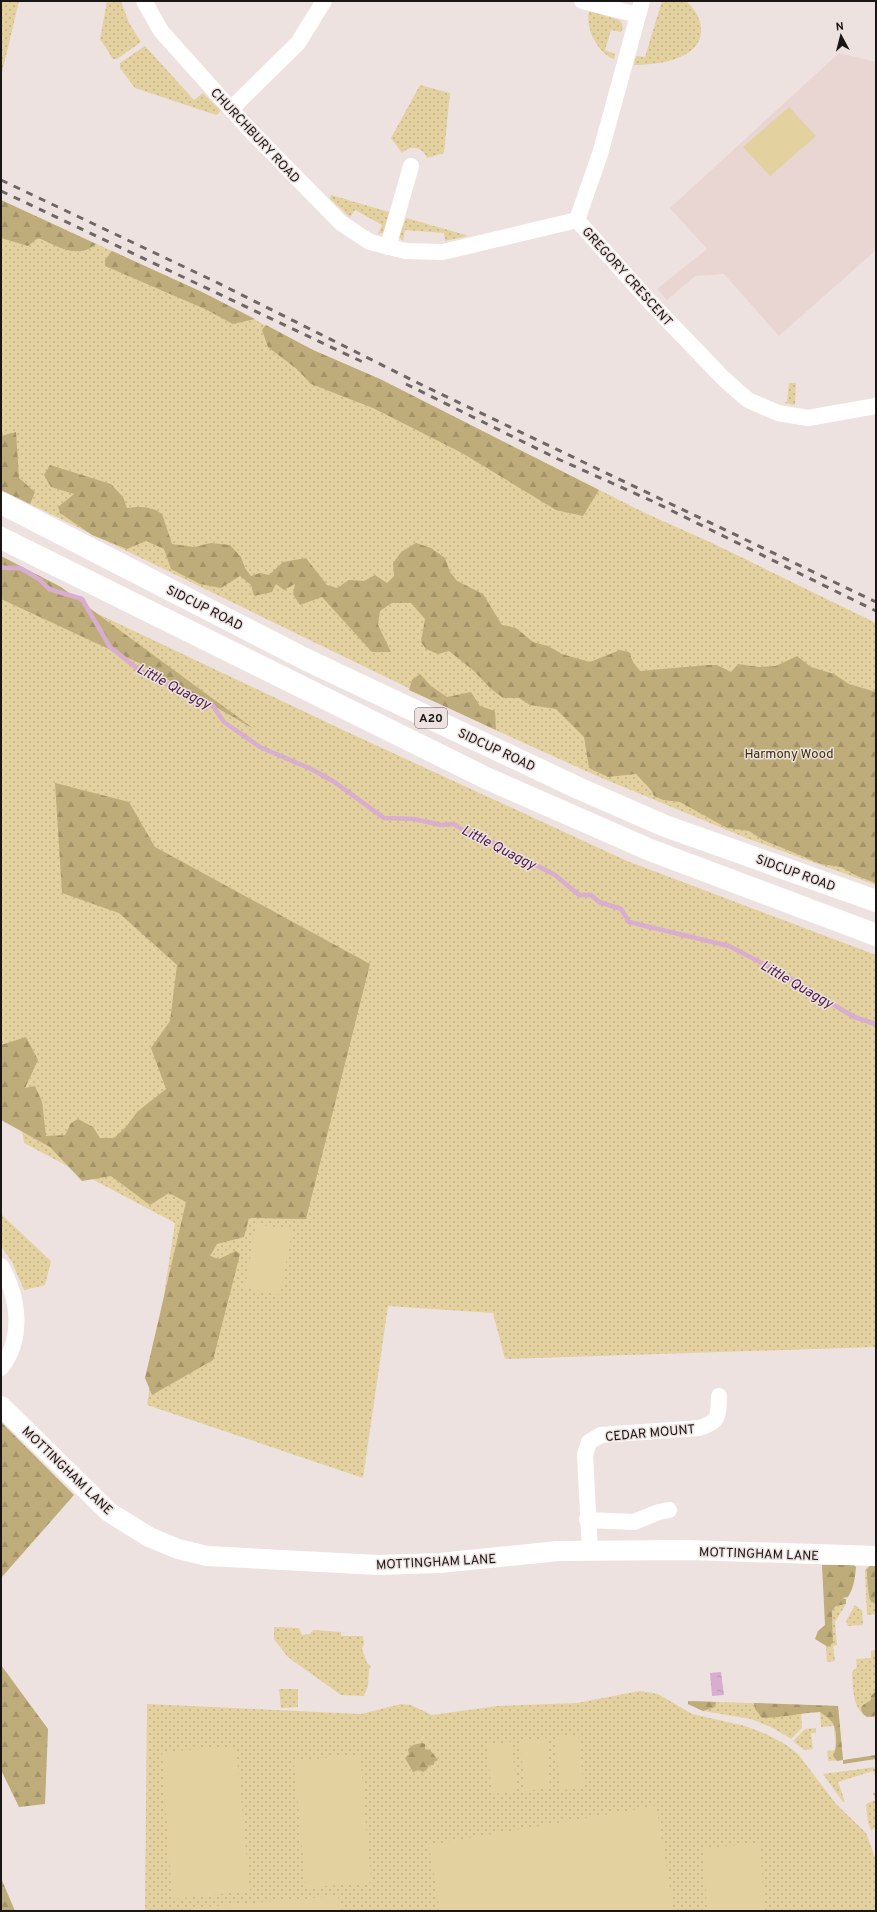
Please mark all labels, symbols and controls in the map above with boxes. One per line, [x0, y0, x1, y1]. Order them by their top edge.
north arrow [821, 16, 861, 56]
text: N [835, 20, 845, 34]
street label: CHURCHBURY ROAD [206, 86, 303, 187]
street label: GREGORY CRESCENT [578, 224, 675, 330]
street label: SIDCUP ROAD [163, 583, 245, 635]
water label: Little Quaggy [133, 661, 214, 714]
road number: A20 [415, 708, 447, 728]
street label: SIDCUP ROAD [455, 726, 538, 776]
park label: Harmony Wood [745, 747, 833, 763]
water label: Little Quaggy [458, 822, 539, 875]
street label: SIDCUP ROAD [753, 852, 837, 896]
water label: Little Quaggy [757, 958, 836, 1013]
street label: CEDAR MOUNT [605, 1422, 696, 1446]
street label: MOTTINGHAM LANE [18, 1424, 115, 1519]
street label: MOTTINGHAM LANE [699, 1545, 819, 1565]
street label: MOTTINGHAM LANE [376, 1552, 497, 1574]

